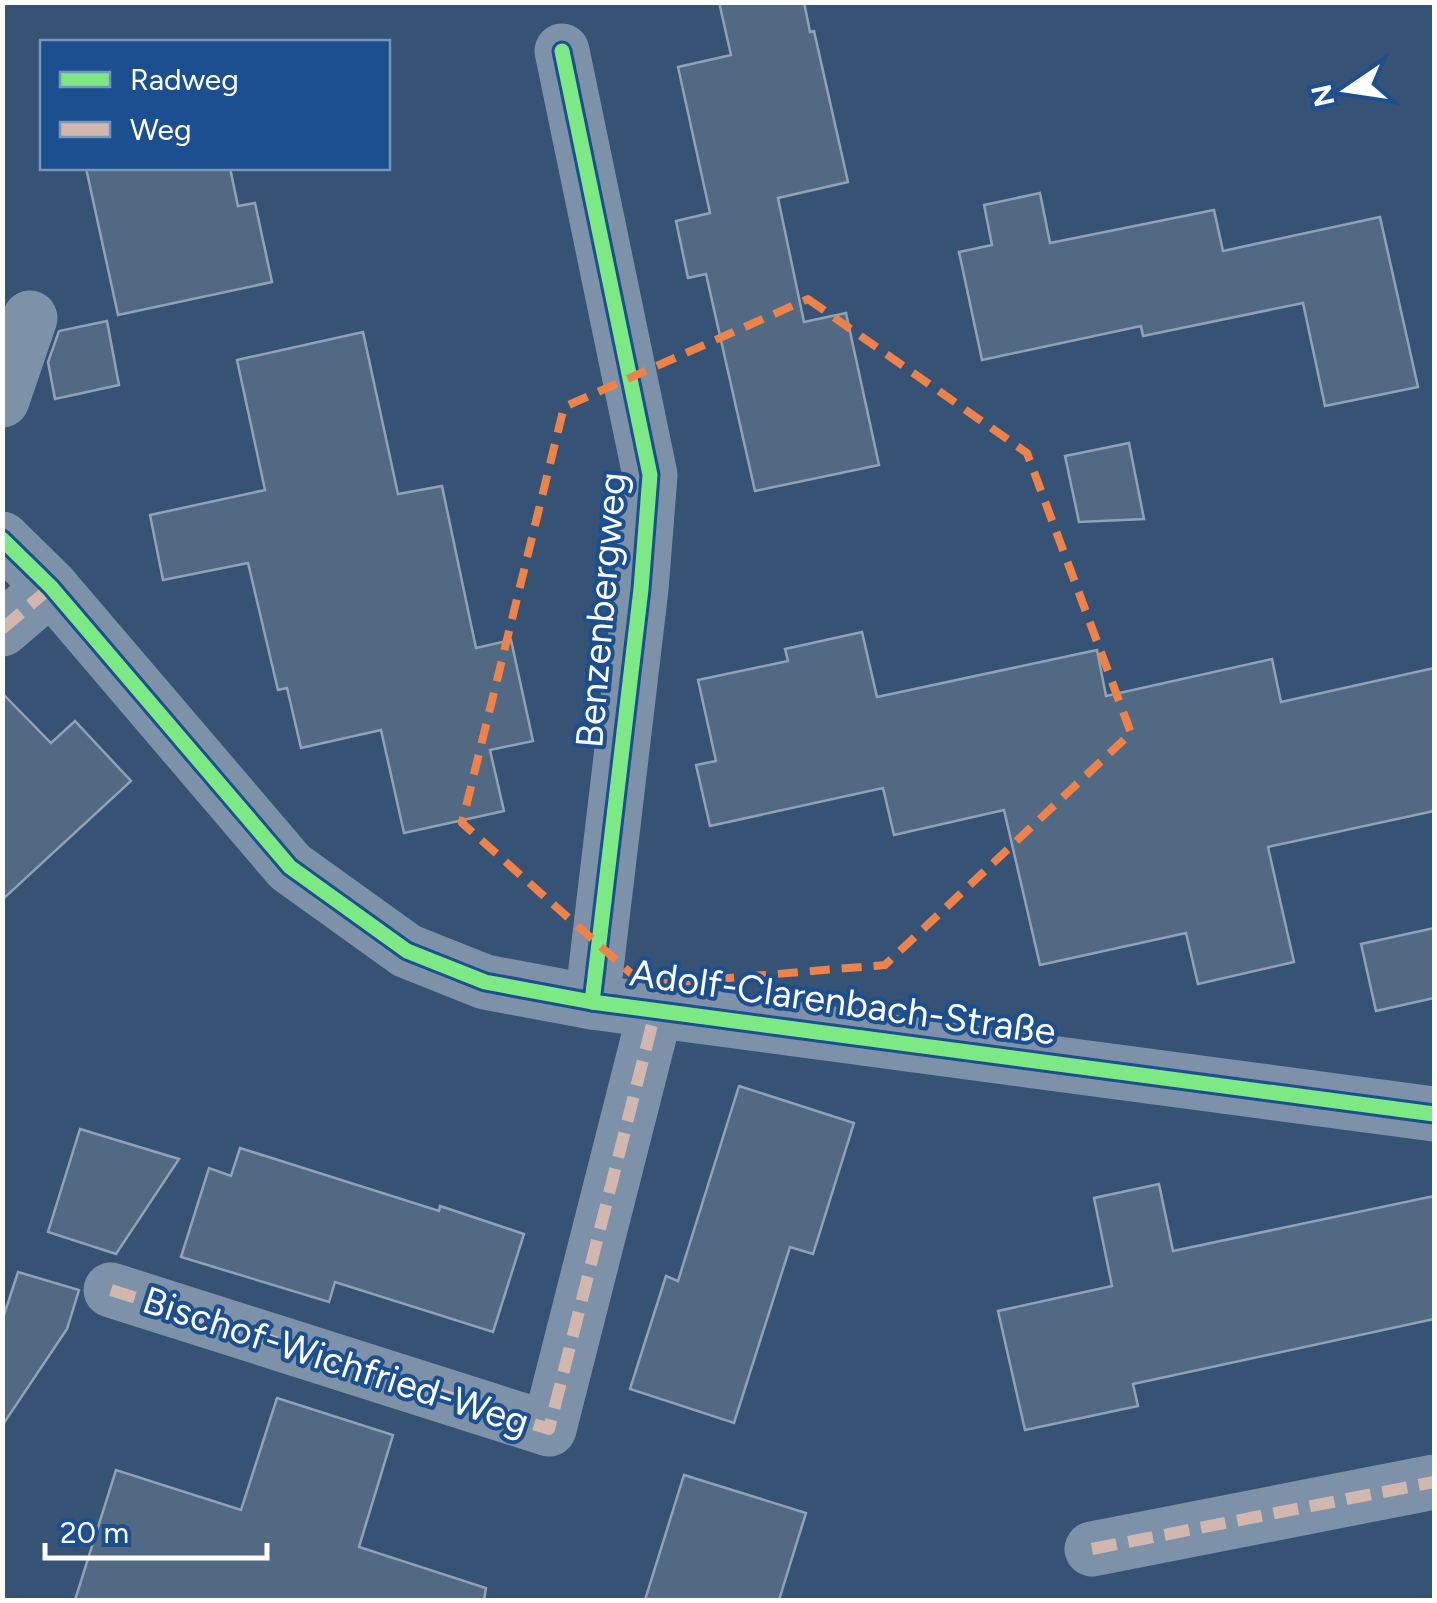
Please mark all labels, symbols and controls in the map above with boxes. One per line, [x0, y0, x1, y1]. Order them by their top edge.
legend [40, 40, 390, 170]
north arrow [1297, 40, 1397, 140]
text: Radweg [130, 61, 239, 98]
text: N [1304, 81, 1342, 110]
text: Weg [130, 111, 192, 148]
street label: Benzenbergweg [566, 470, 636, 750]
street label: Adolf-Clarenbach-Straße [627, 949, 1059, 1055]
street label: Bischof-Wichfried-Weg [137, 1277, 535, 1445]
scale bar [45, 1498, 268, 1560]
text: 20 m [60, 1514, 129, 1551]

